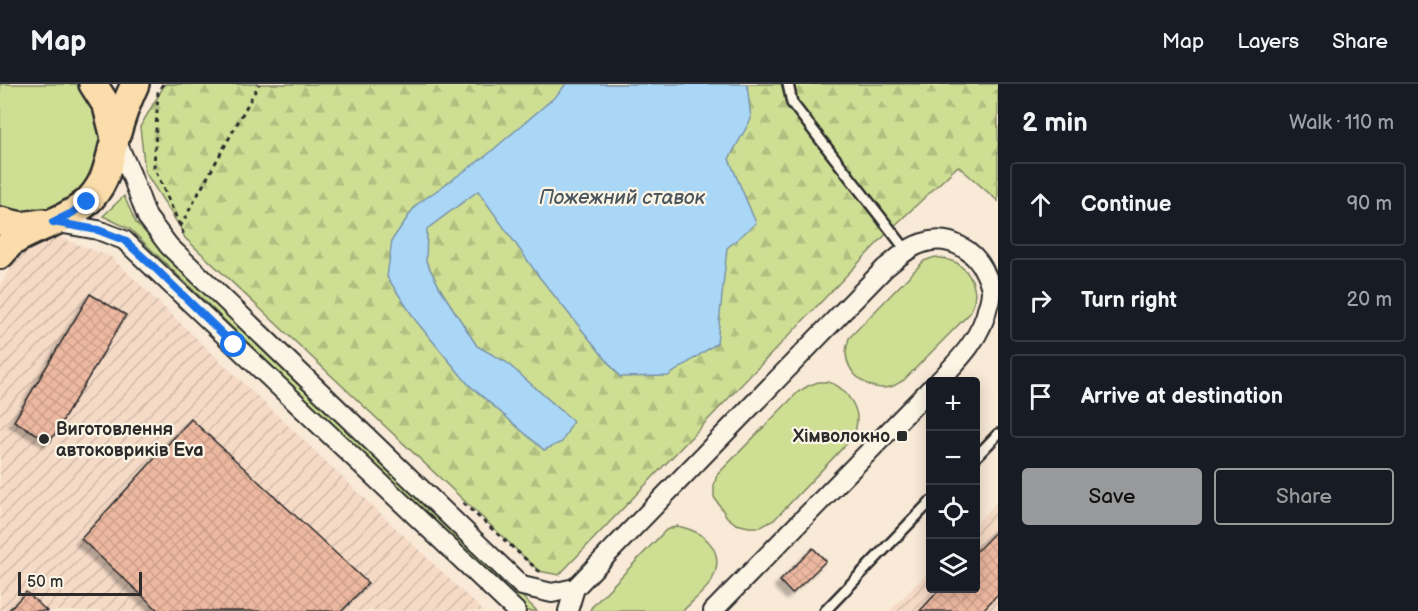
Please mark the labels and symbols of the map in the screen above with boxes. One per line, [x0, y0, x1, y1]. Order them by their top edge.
water label: Пожежний ставок [539, 186, 705, 210]
route end [73, 188, 99, 214]
route start [220, 331, 246, 357]
place label: Виготовлення автоковриків Eva [56, 419, 204, 461]
place label: Хімволокно [792, 426, 890, 447]
marker: Хімволокно [895, 429, 909, 443]
marker: Виготовлення автоковриків Eva [37, 432, 51, 446]
scale bar [18, 569, 142, 596]

